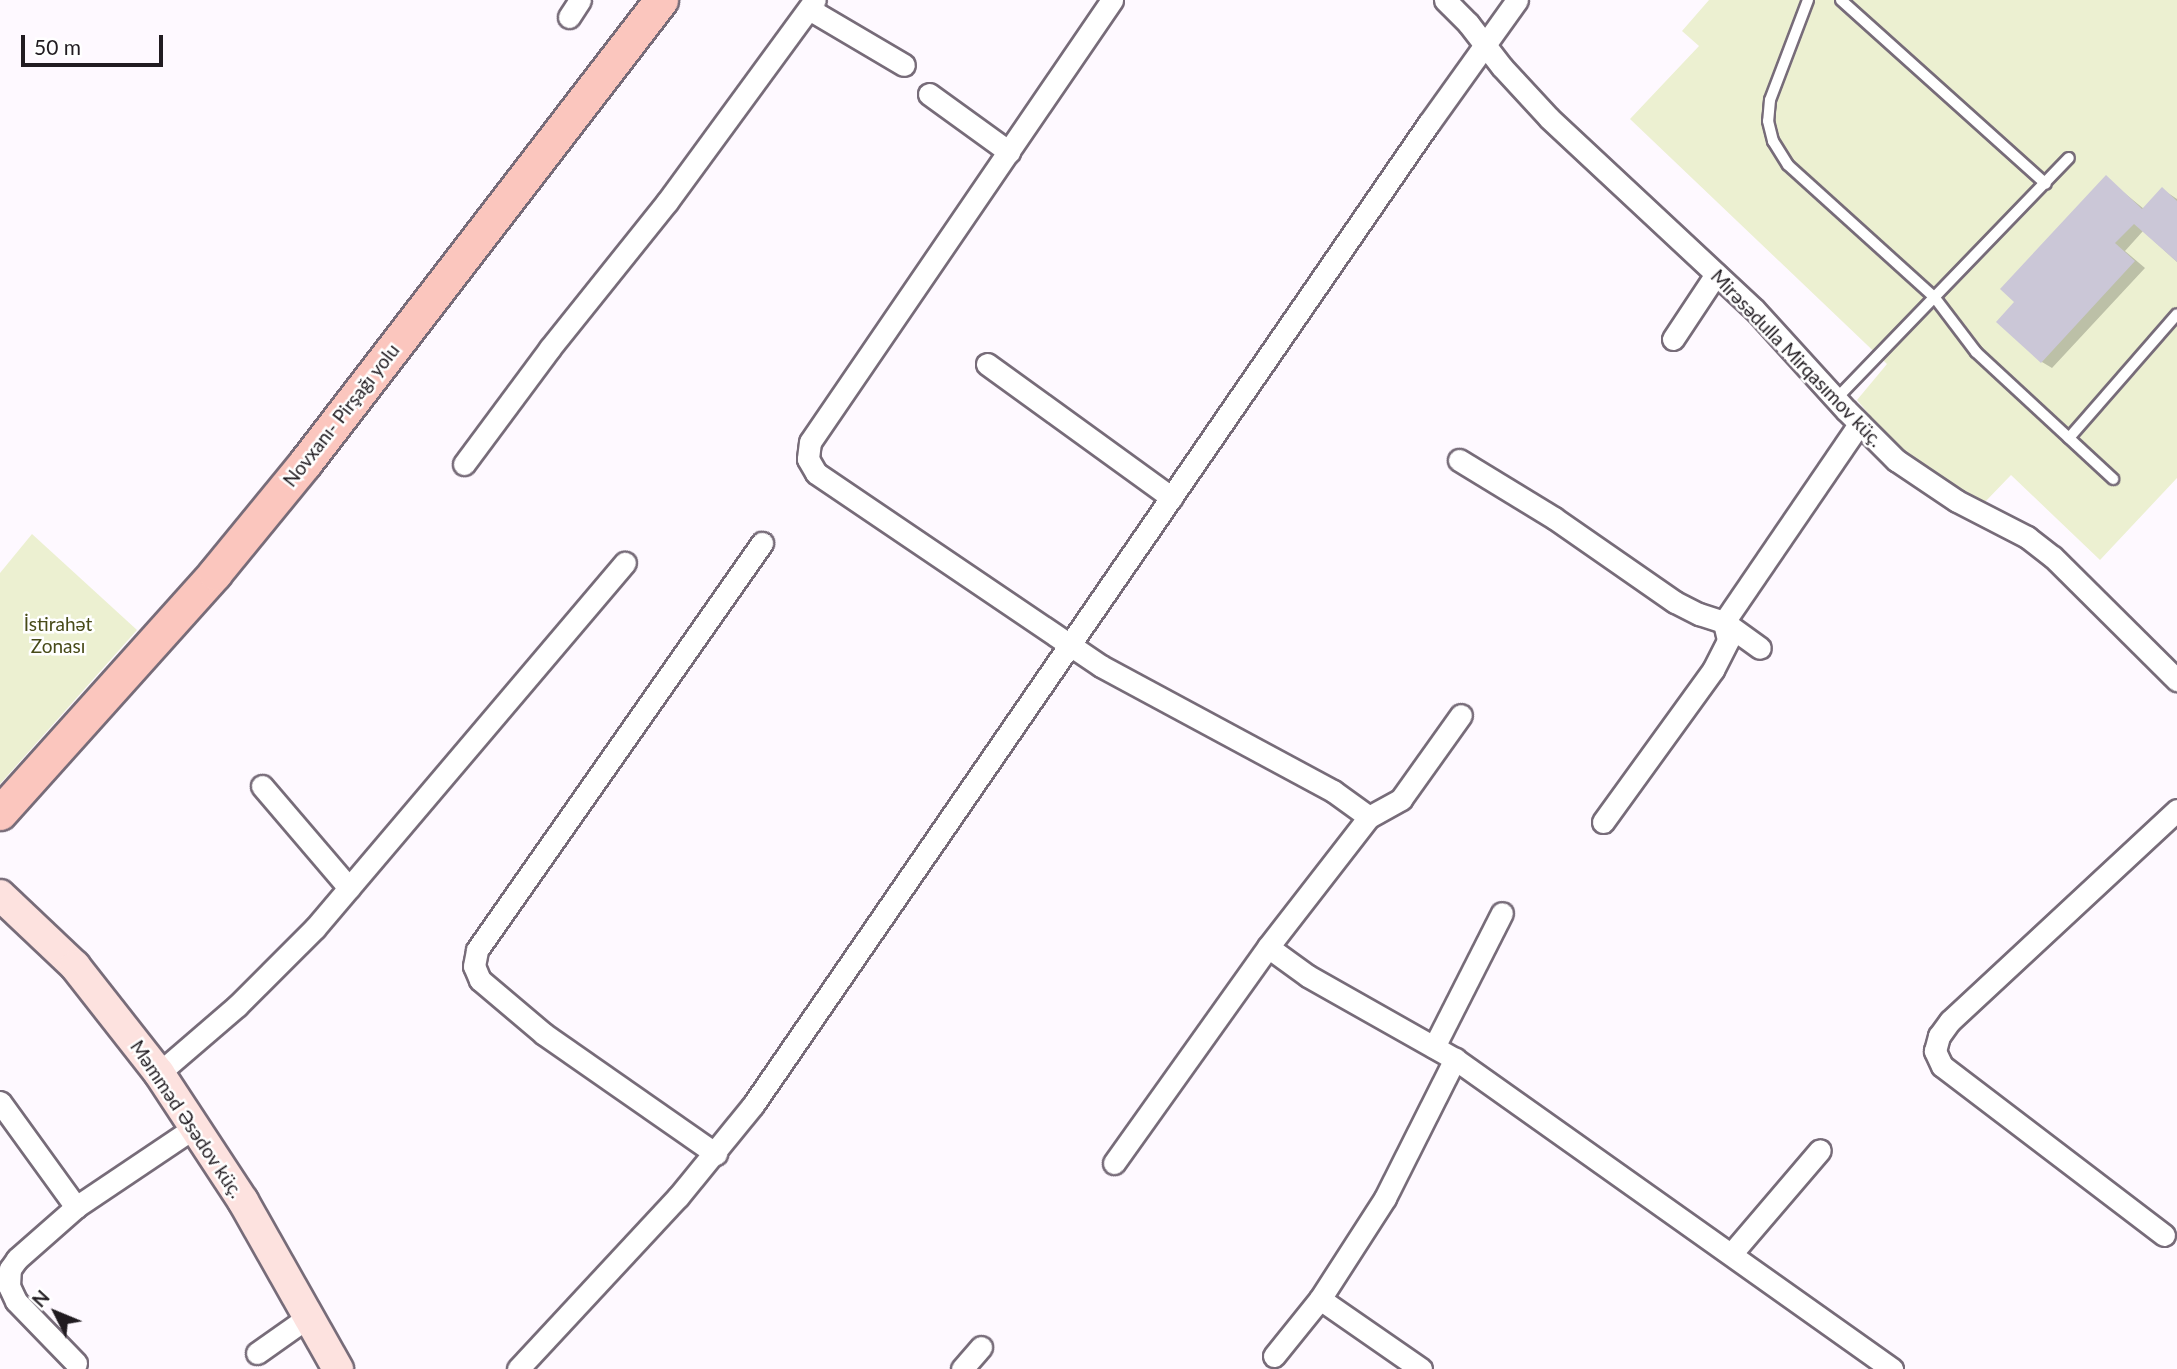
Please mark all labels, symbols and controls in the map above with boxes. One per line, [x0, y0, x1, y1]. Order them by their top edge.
scale bar [24, 21, 166, 65]
text: 50 m [34, 34, 81, 59]
street label: Mirəsədulla Mirqasımov küç. [1706, 265, 1888, 451]
street label: Novxanı- Pirşağı yolu [278, 339, 404, 491]
park label: İstirahət Zonası [24, 613, 92, 657]
street label: Məmməd Əsədov küç. [126, 1036, 248, 1202]
north arrow [21, 1278, 91, 1348]
text: N [27, 1285, 54, 1312]

